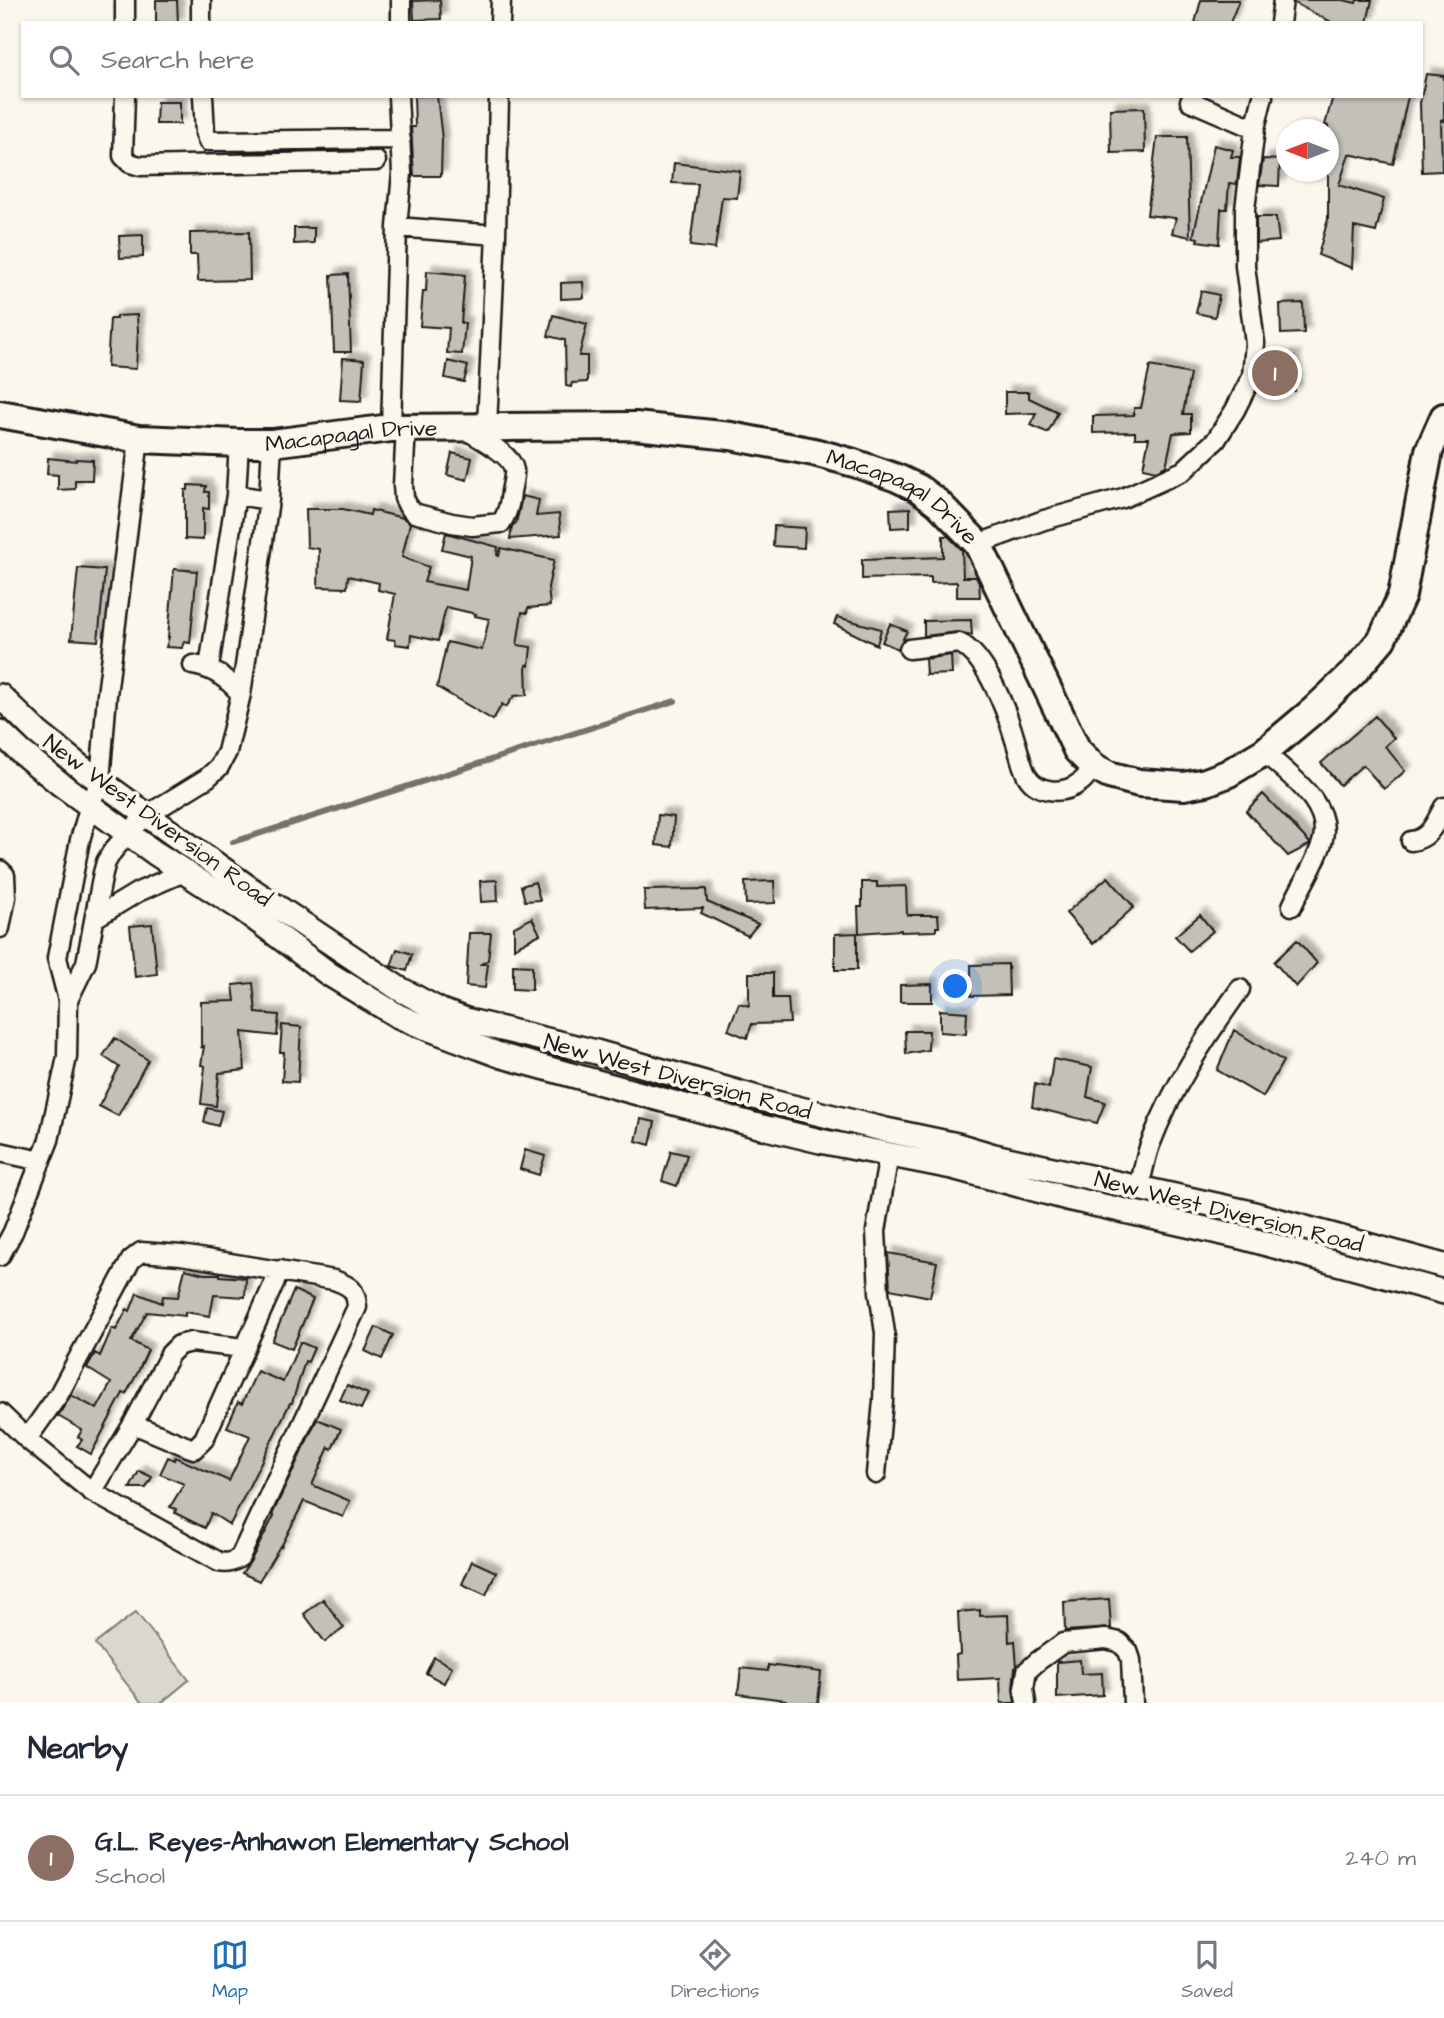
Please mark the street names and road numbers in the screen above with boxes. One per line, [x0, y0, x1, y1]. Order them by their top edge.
street label: Macapagal Drive [263, 412, 438, 461]
street label: Macapagal Drive [823, 441, 985, 552]
street label: New West Diversion Road [36, 727, 279, 915]
street label: New West Diversion Road [540, 1026, 815, 1128]
street label: New West Diversion Road [1091, 1163, 1367, 1261]

